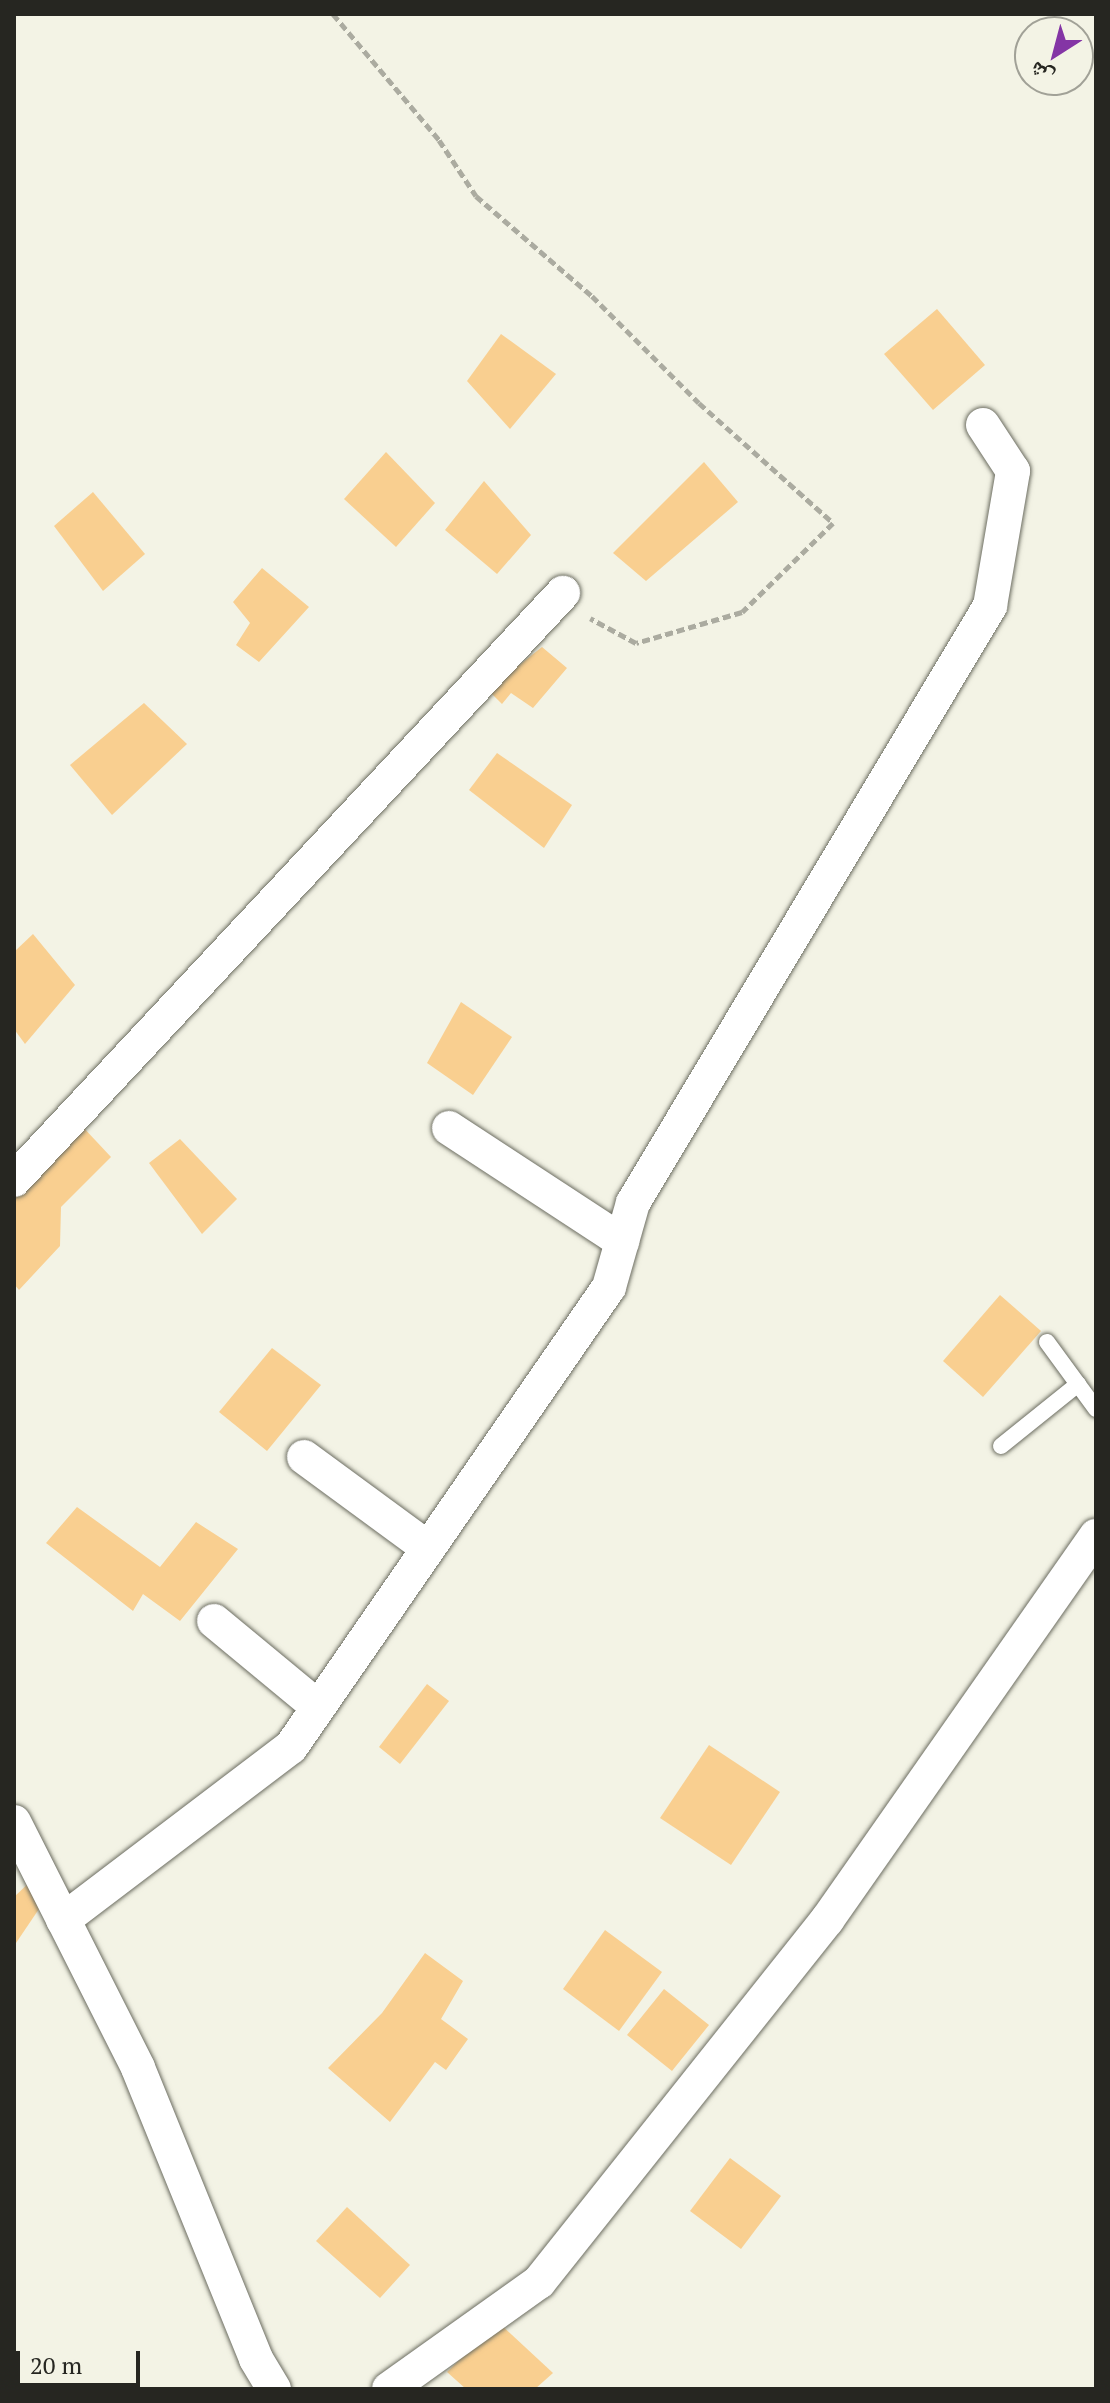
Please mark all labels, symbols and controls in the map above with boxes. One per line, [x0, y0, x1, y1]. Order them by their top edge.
north arrow [1014, 16, 1094, 96]
text: ش [1023, 56, 1059, 93]
scale bar [20, 2335, 144, 2385]
text: 20 m [30, 2349, 82, 2381]

